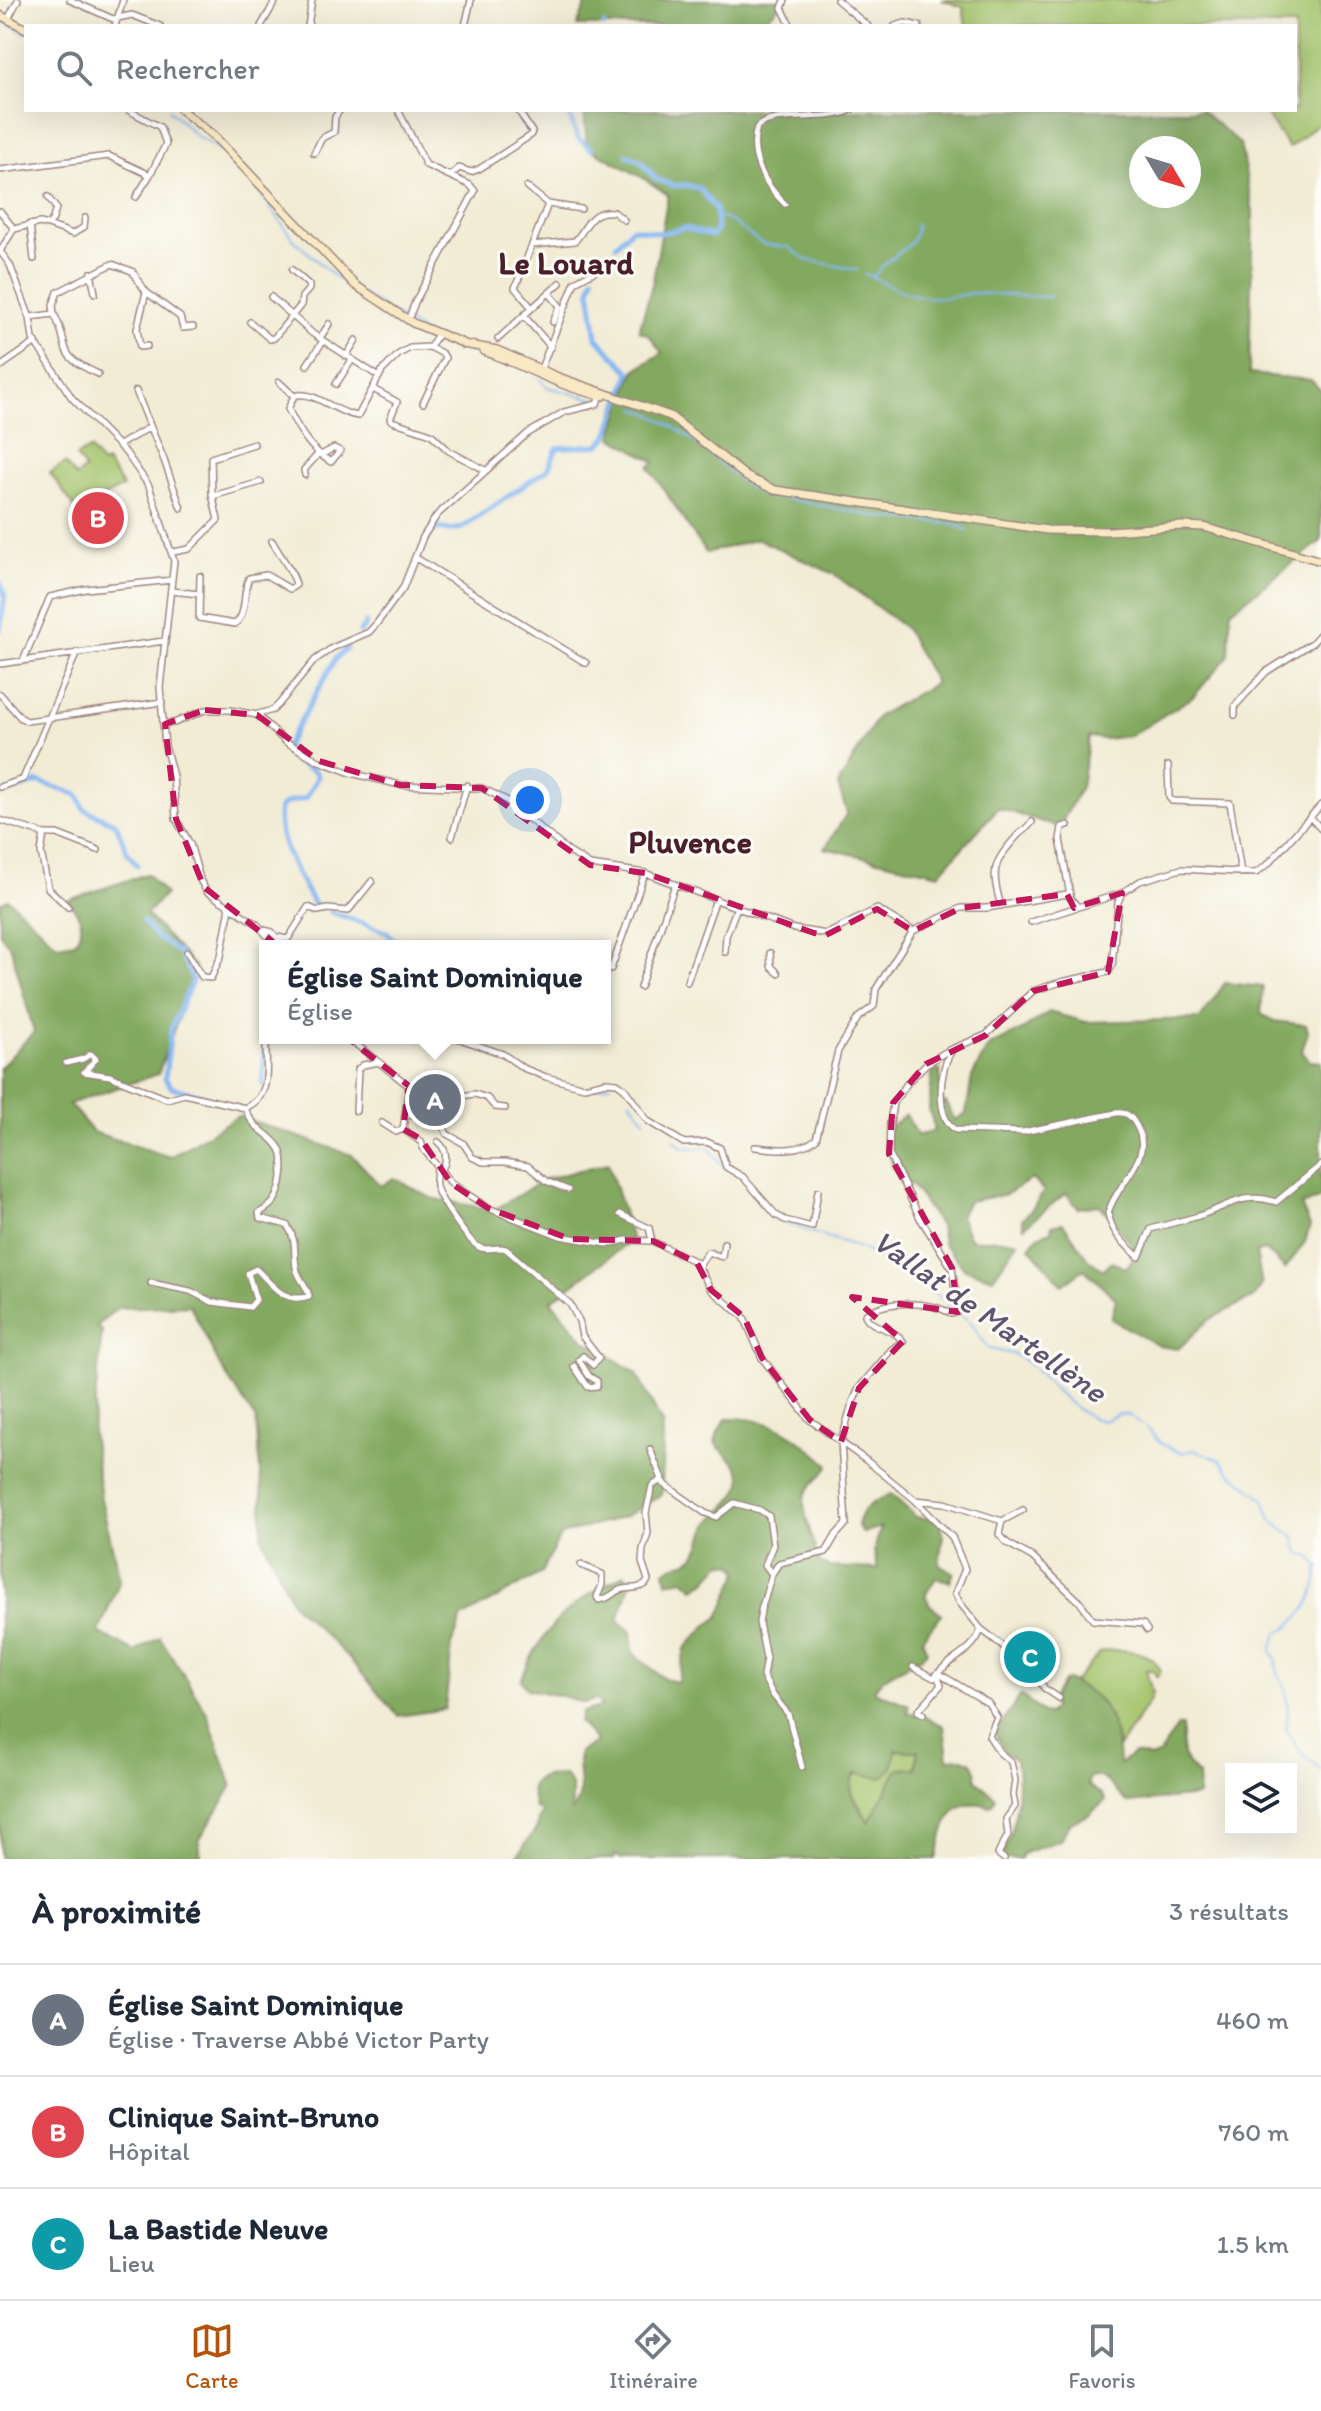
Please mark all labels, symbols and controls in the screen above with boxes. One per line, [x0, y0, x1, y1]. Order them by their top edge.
search box [24, 24, 1297, 112]
icon: search [52, 46, 96, 90]
text: Rechercher [116, 50, 260, 87]
north arrow [1129, 136, 1201, 208]
district label: Le Louard [498, 244, 635, 282]
pin: B [72, 488, 124, 548]
your location [510, 780, 550, 820]
district label: Pluvence [628, 823, 752, 861]
popup [259, 940, 611, 1044]
text: Église Saint Dominique [287, 958, 583, 995]
text: Église [287, 995, 353, 1027]
pin: A [409, 1070, 461, 1130]
water label: Vallat de Martellène [866, 1221, 1115, 1412]
pin: C [1004, 1627, 1056, 1687]
map controls [1225, 1763, 1297, 1835]
button: layers [1225, 1763, 1297, 1835]
text: À proximité [32, 1891, 201, 1932]
text: 3 résultats [1169, 1895, 1289, 1927]
text: Église Saint Dominique [108, 1986, 404, 2023]
text: A [50, 2004, 66, 2036]
text: 460 m [1216, 2004, 1289, 2036]
text: Église · Traverse Abbé Victor Party [108, 2023, 489, 2055]
text: Clinique Saint-Bruno [108, 2098, 379, 2135]
text: B [50, 2116, 66, 2148]
text: 760 m [1219, 2116, 1289, 2148]
text: Hôpital [108, 2135, 190, 2167]
text: La Bastide Neuve [108, 2210, 328, 2247]
text: C [50, 2228, 66, 2260]
text: 1.5 km [1217, 2228, 1289, 2260]
text: Lieu [108, 2247, 155, 2279]
tab: Carte [185, 2319, 238, 2394]
tab: Itinéraire [609, 2319, 698, 2394]
tab: Favoris [1069, 2319, 1136, 2394]

